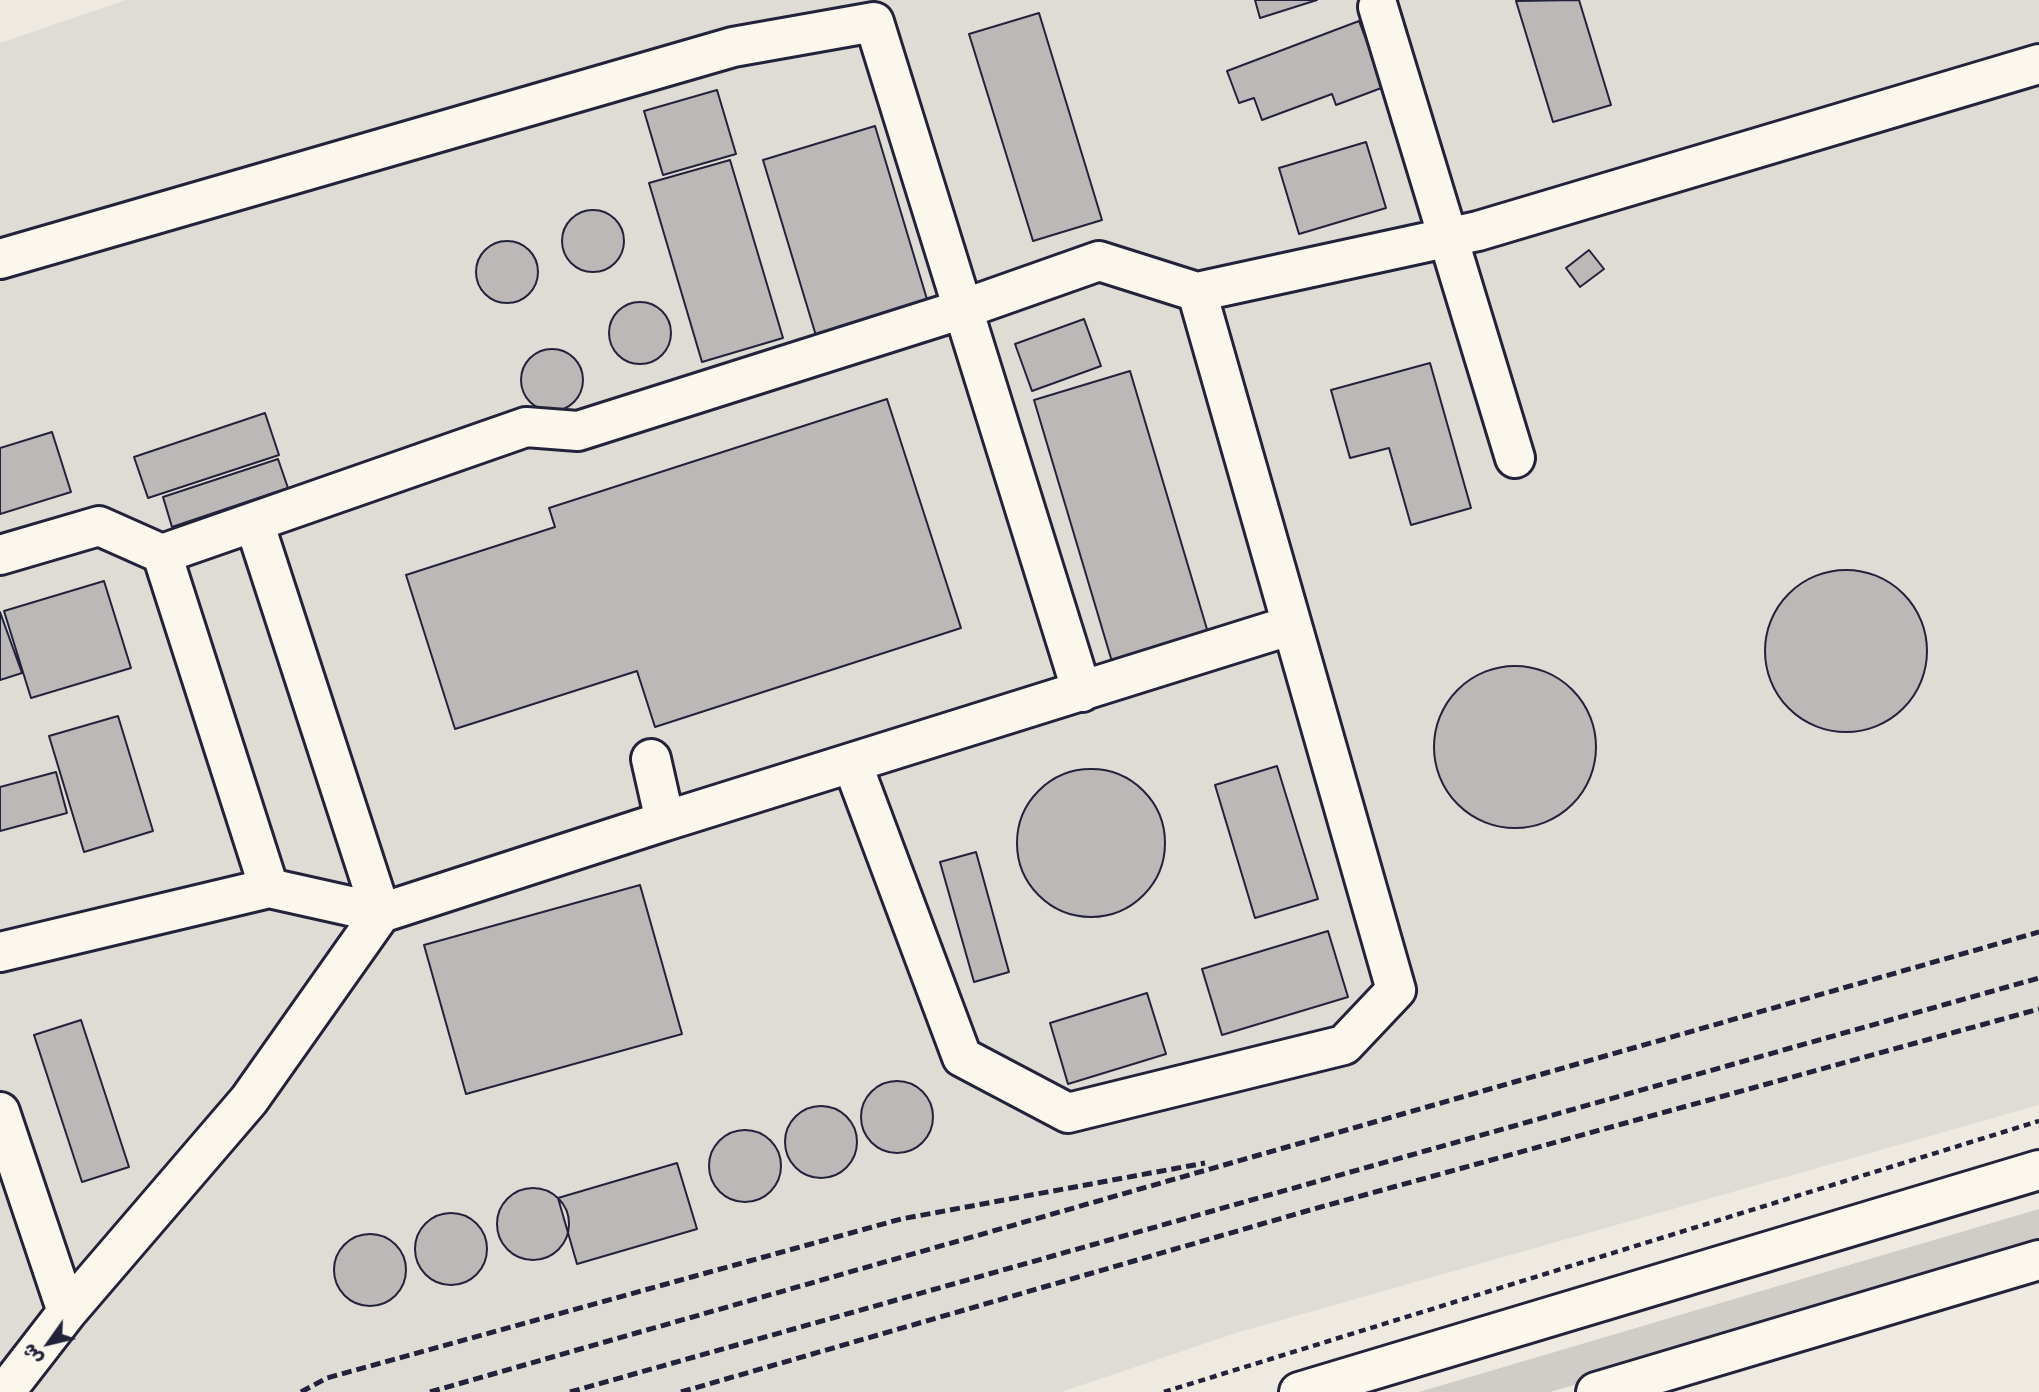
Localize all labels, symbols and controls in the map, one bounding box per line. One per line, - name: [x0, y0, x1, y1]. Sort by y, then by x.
- north arrow: [14, 1308, 84, 1378]
- text: ش: [15, 1339, 47, 1371]

